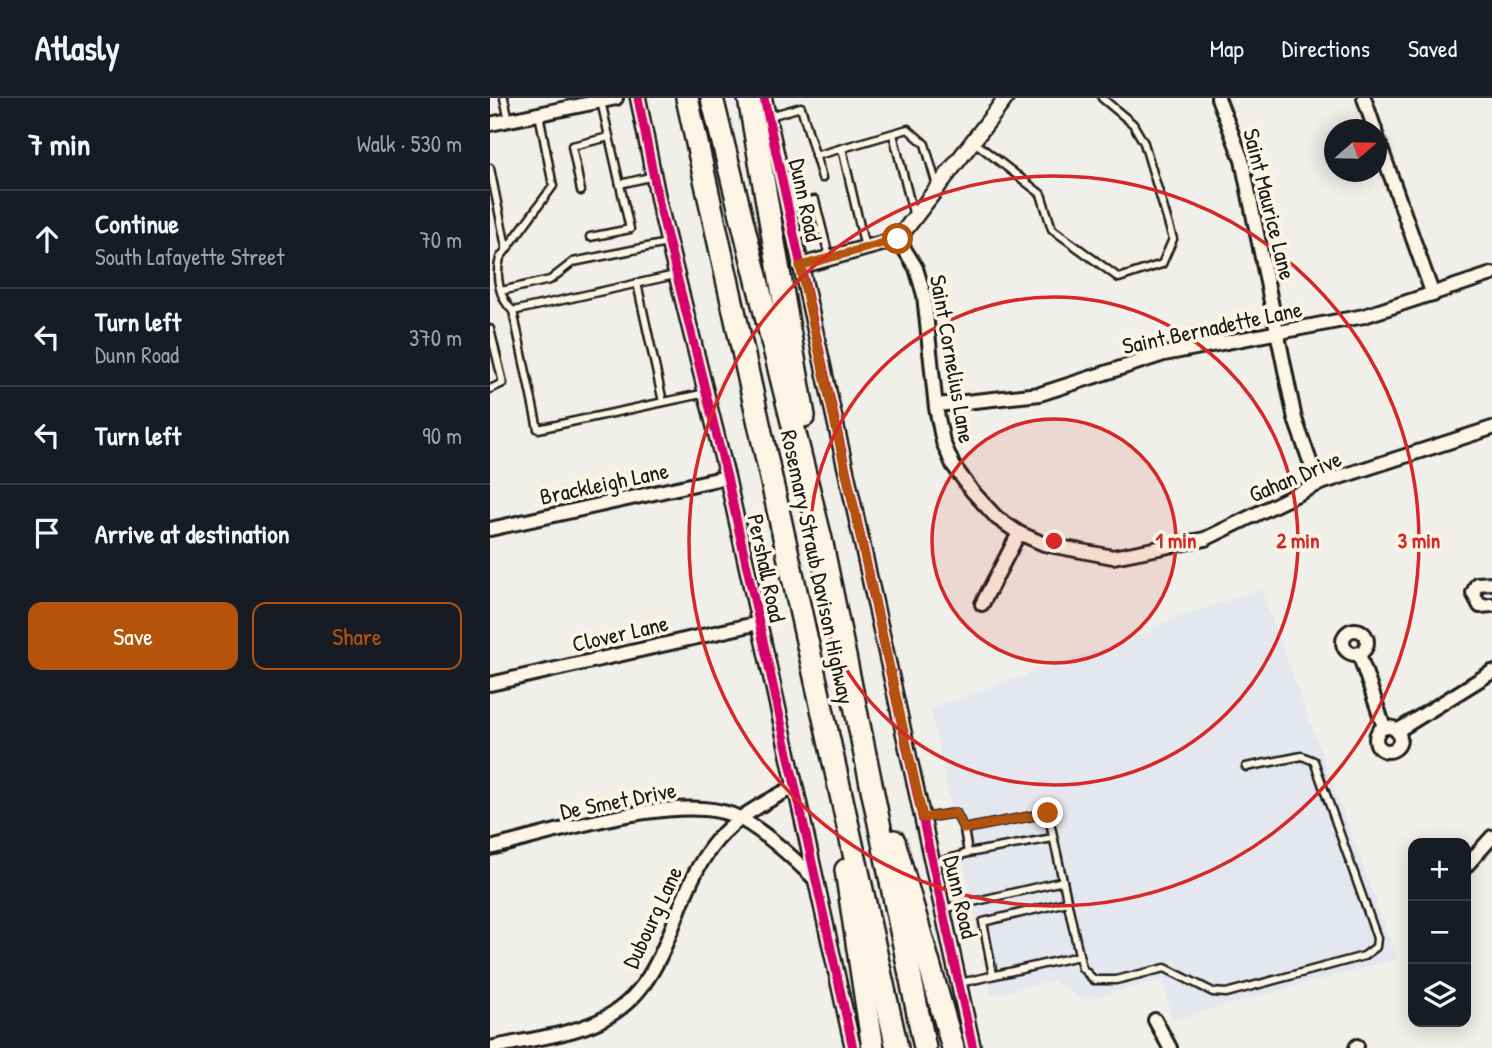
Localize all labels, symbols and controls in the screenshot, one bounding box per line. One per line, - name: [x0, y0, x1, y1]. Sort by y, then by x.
- text: Atlasly: [35, 26, 120, 70]
- text: Map: [1210, 32, 1244, 64]
- text: Directions: [1282, 32, 1370, 64]
- text: Saved: [1408, 32, 1457, 64]
- north arrow: [1324, 119, 1387, 182]
- text: 7 min: [28, 124, 90, 164]
- street label: Saint Maurice Lane: [1236, 125, 1304, 283]
- text: Walk · 530 m: [357, 128, 462, 159]
- street label: Dunn Road: [782, 156, 830, 244]
- text: Continue: [95, 206, 179, 241]
- icon: ahead: [28, 220, 66, 258]
- route start: [882, 223, 913, 254]
- text: 70 m: [419, 224, 462, 255]
- text: South Lafayette Street: [95, 241, 284, 272]
- street label: Saint Cornelius Lane: [923, 272, 983, 446]
- street label: Saint Bernadette Lane: [1119, 293, 1305, 361]
- text: Turn left: [95, 304, 181, 339]
- icon: left: [28, 318, 66, 356]
- text: 370 m: [409, 322, 462, 353]
- text: Dunn Road: [95, 339, 179, 370]
- icon: left: [28, 416, 66, 454]
- text: Turn left: [95, 418, 181, 453]
- text: 90 m: [422, 420, 462, 451]
- street label: Rosemary Straub Davison Highway: [774, 427, 862, 707]
- street label: Gahan Drive: [1244, 443, 1346, 509]
- street label: Brackleigh Lane: [537, 454, 671, 512]
- street label: Pershall Road: [740, 511, 794, 625]
- icon: arrive: [28, 514, 66, 552]
- text: Arrive at destination: [95, 516, 290, 551]
- text: 1 min: [1156, 526, 1196, 555]
- text: 2 min: [1276, 526, 1320, 555]
- text: 3 min: [1398, 526, 1440, 555]
- centre of rings: [1042, 529, 1066, 553]
- button: Save: [28, 602, 238, 670]
- button: Share: [252, 602, 462, 670]
- street label: Clover Lane: [569, 607, 671, 659]
- street label: De Smet Drive: [558, 774, 678, 826]
- route end: [1032, 797, 1063, 828]
- map controls: [1408, 838, 1471, 1027]
- button: +: [1408, 838, 1471, 901]
- street label: Dunn Road: [936, 853, 986, 941]
- street label: Dubourg Lane: [615, 861, 689, 973]
- button: −: [1408, 901, 1471, 964]
- button: layers: [1408, 964, 1471, 1027]

